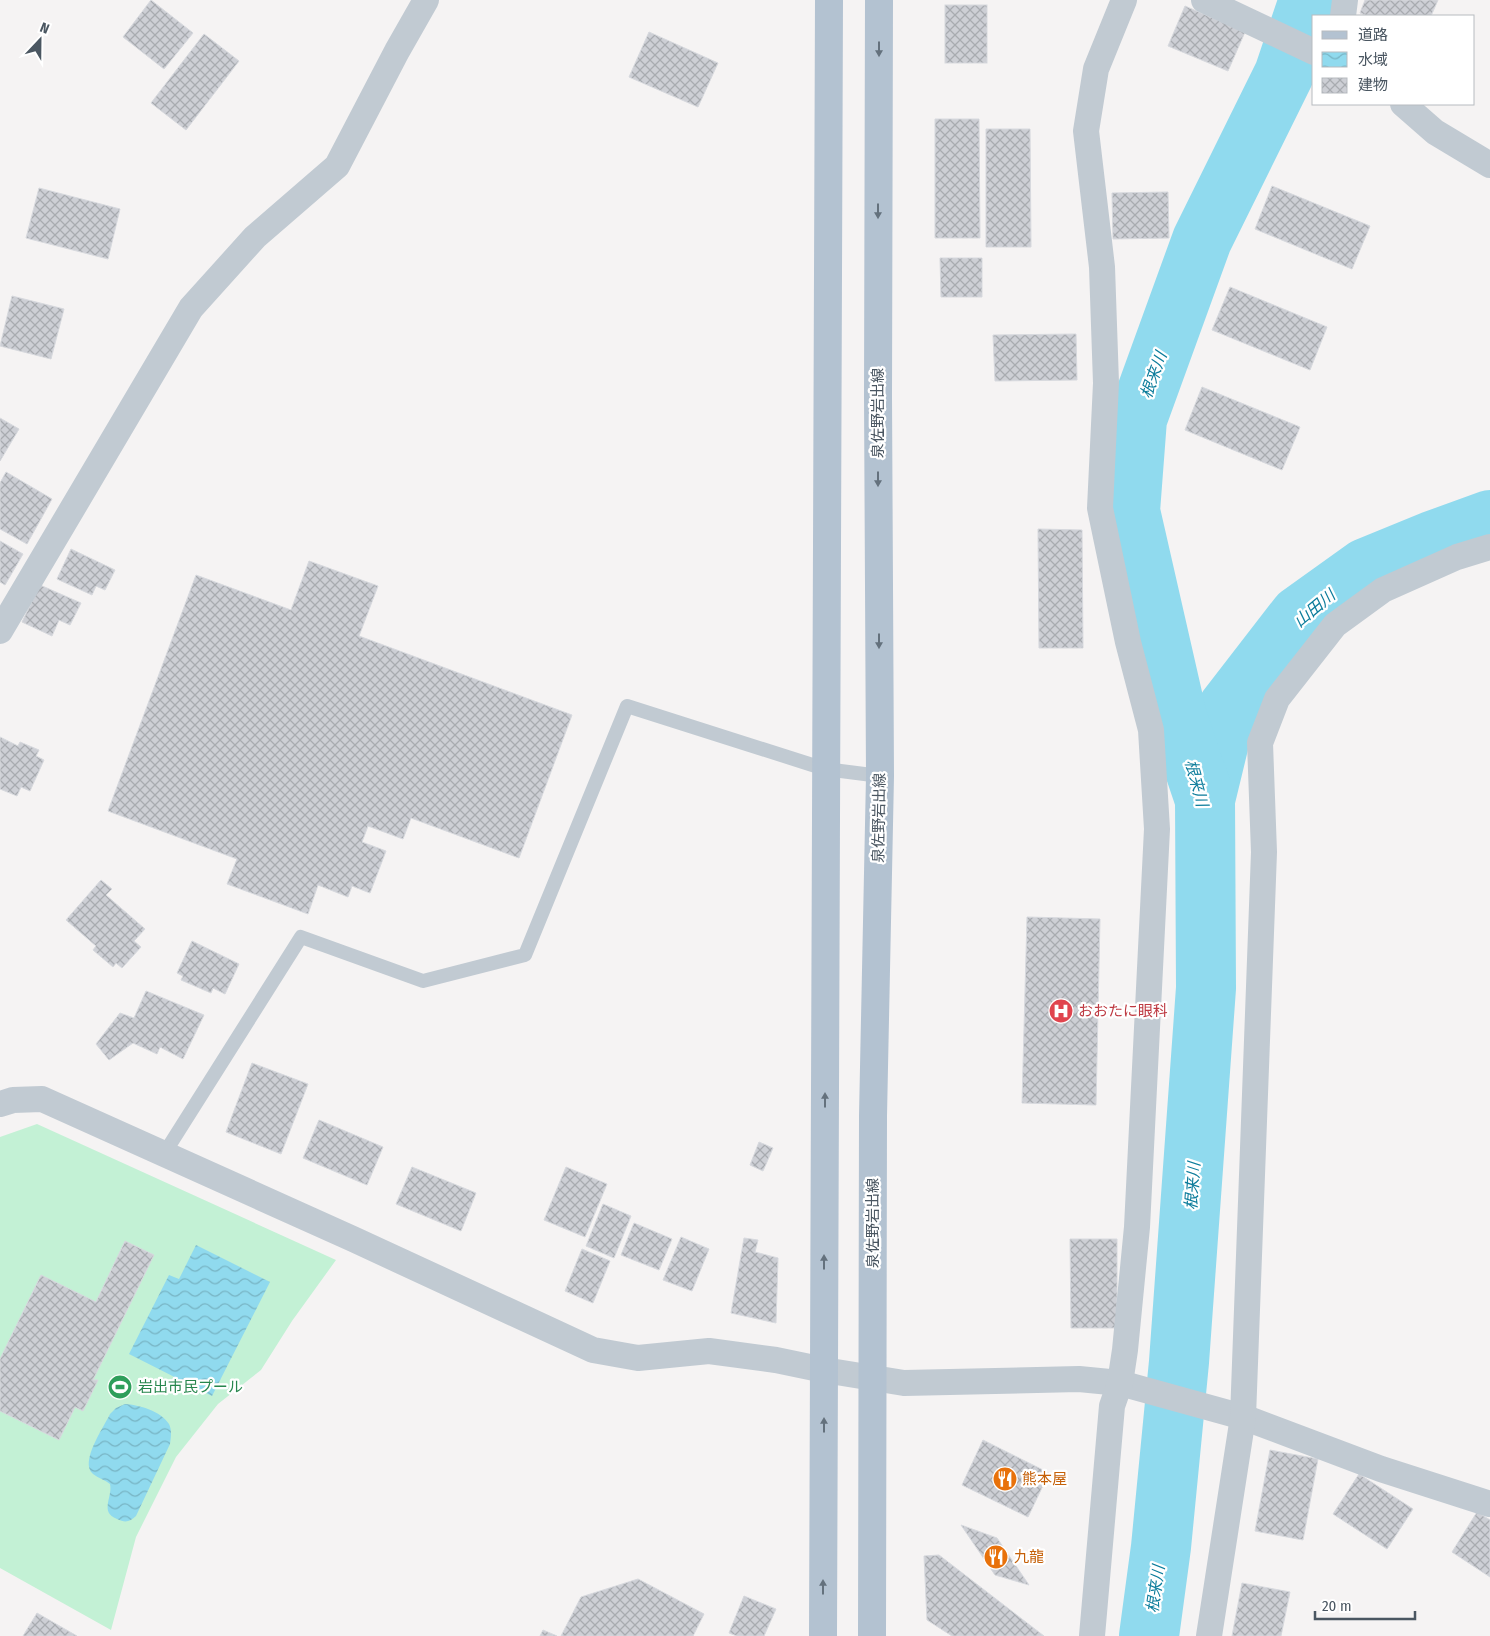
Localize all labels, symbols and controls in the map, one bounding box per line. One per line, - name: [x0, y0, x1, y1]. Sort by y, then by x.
- north arrow: [15, 15, 65, 65]
- legend: [1312, 15, 1475, 105]
- text: N: [38, 19, 52, 38]
- text: 道路: [1358, 26, 1388, 44]
- one-way arrow: [875, 41, 883, 57]
- text: 水域: [1358, 51, 1388, 69]
- text: 建物: [1358, 76, 1388, 94]
- one-way arrow: [874, 203, 882, 219]
- water label: 根来川: [1136, 347, 1171, 401]
- street label: 泉佐野岩出線: [869, 368, 887, 458]
- one-way arrow: [874, 471, 882, 487]
- water label: 山田川: [1290, 584, 1340, 631]
- one-way arrow: [875, 633, 883, 649]
- water label: 根来川: [1181, 757, 1212, 811]
- street label: 泉佐野岩出線: [869, 773, 889, 863]
- hospital icon: おおたに眼科: [1048, 998, 1074, 1024]
- place label: おおたに眼科: [1078, 1002, 1168, 1020]
- one-way arrow: [821, 1092, 829, 1108]
- water label: 根来川: [1181, 1159, 1204, 1211]
- street label: 泉佐野岩出線: [864, 1178, 882, 1268]
- one-way arrow: [820, 1254, 828, 1270]
- sports icon: 岩出市民プール: [107, 1374, 133, 1400]
- place label: 岩出市民プール: [138, 1378, 243, 1396]
- one-way arrow: [820, 1417, 828, 1433]
- restaurant icon: 熊本屋: [992, 1466, 1018, 1492]
- place label: 熊本屋: [1022, 1470, 1067, 1488]
- restaurant icon: 九龍: [983, 1544, 1009, 1570]
- place label: 九龍: [1014, 1548, 1044, 1566]
- water label: 根来川: [1143, 1562, 1169, 1614]
- one-way arrow: [819, 1579, 827, 1595]
- scale bar: [1315, 1588, 1415, 1620]
- text: 20 m: [1322, 1597, 1352, 1615]

